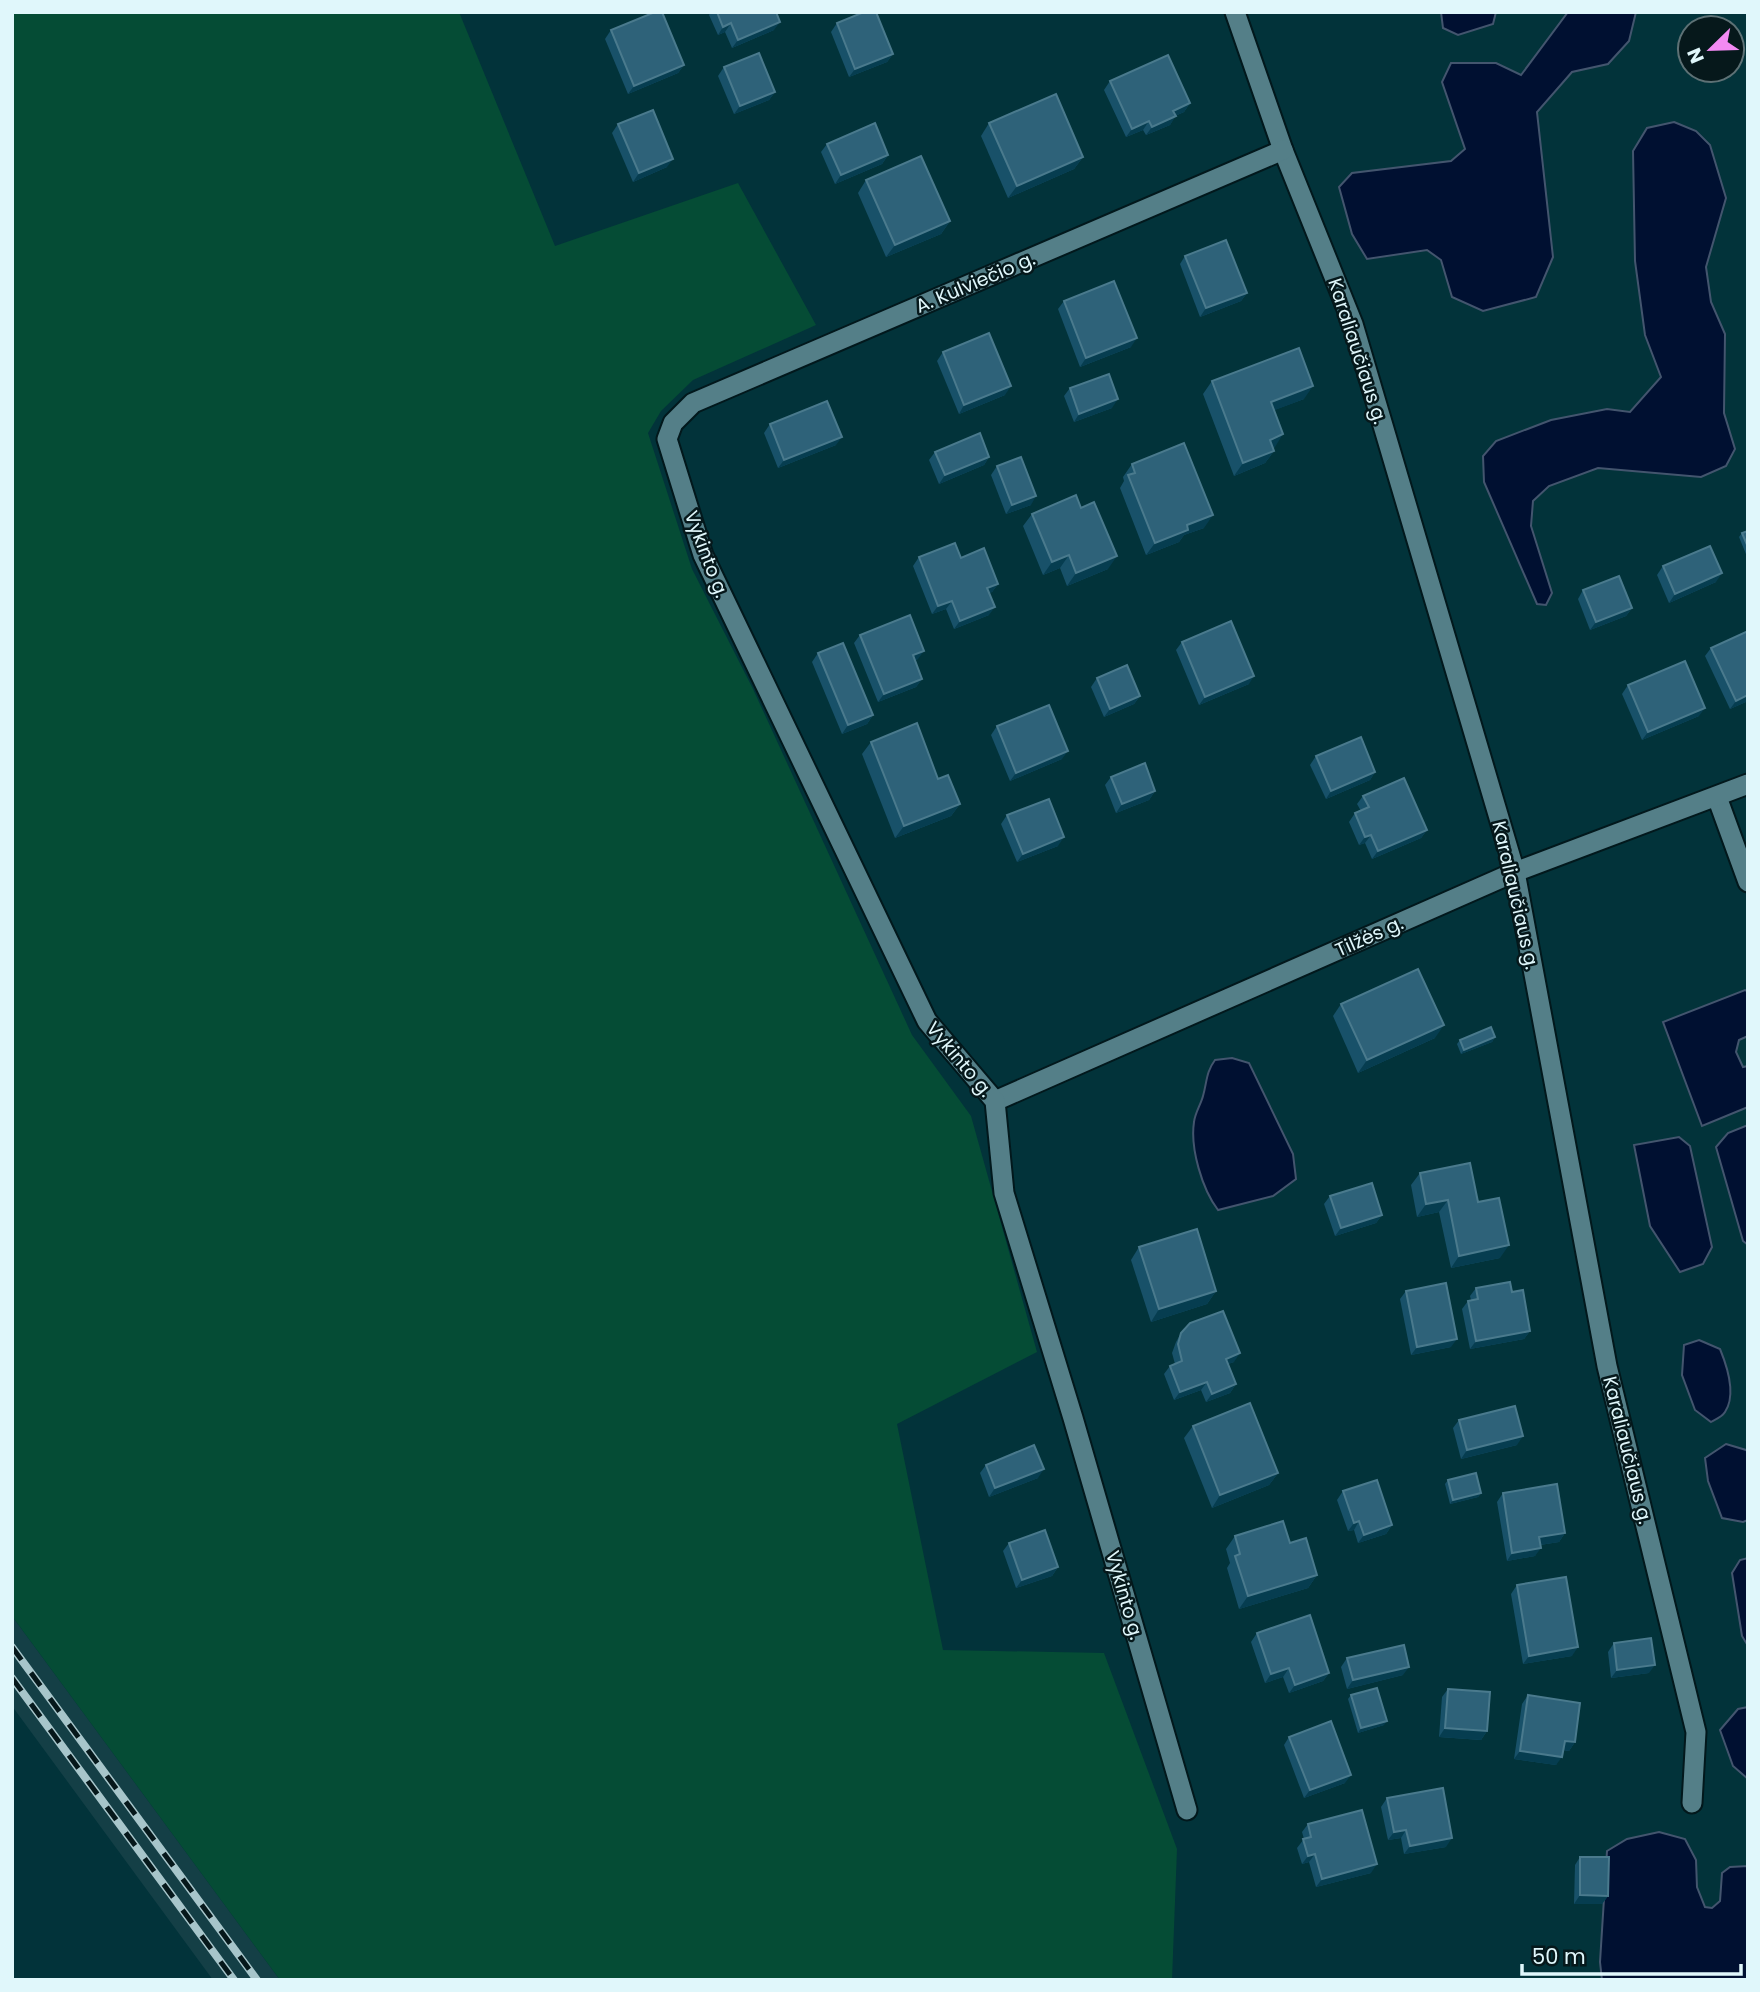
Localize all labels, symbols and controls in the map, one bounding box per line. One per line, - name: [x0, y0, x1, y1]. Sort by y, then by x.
- north arrow: [1676, 14, 1746, 84]
- text: N: [1681, 44, 1711, 67]
- street label: A. Kulviečio g.: [911, 245, 1039, 320]
- street label: Karaliaučiaus g.: [1321, 275, 1394, 427]
- street label: Vykinto g.: [678, 507, 735, 602]
- street label: Karaliaučiaus g.: [1485, 818, 1546, 972]
- street label: Tilžės g.: [1331, 910, 1408, 963]
- street label: Vykinto g.: [920, 1016, 999, 1103]
- street label: Karaliaučiaus g.: [1596, 1373, 1659, 1527]
- street label: Vykinto g.: [1099, 1548, 1150, 1643]
- scale bar: [1522, 1932, 1741, 1976]
- text: 50 m: [1532, 1942, 1586, 1971]

